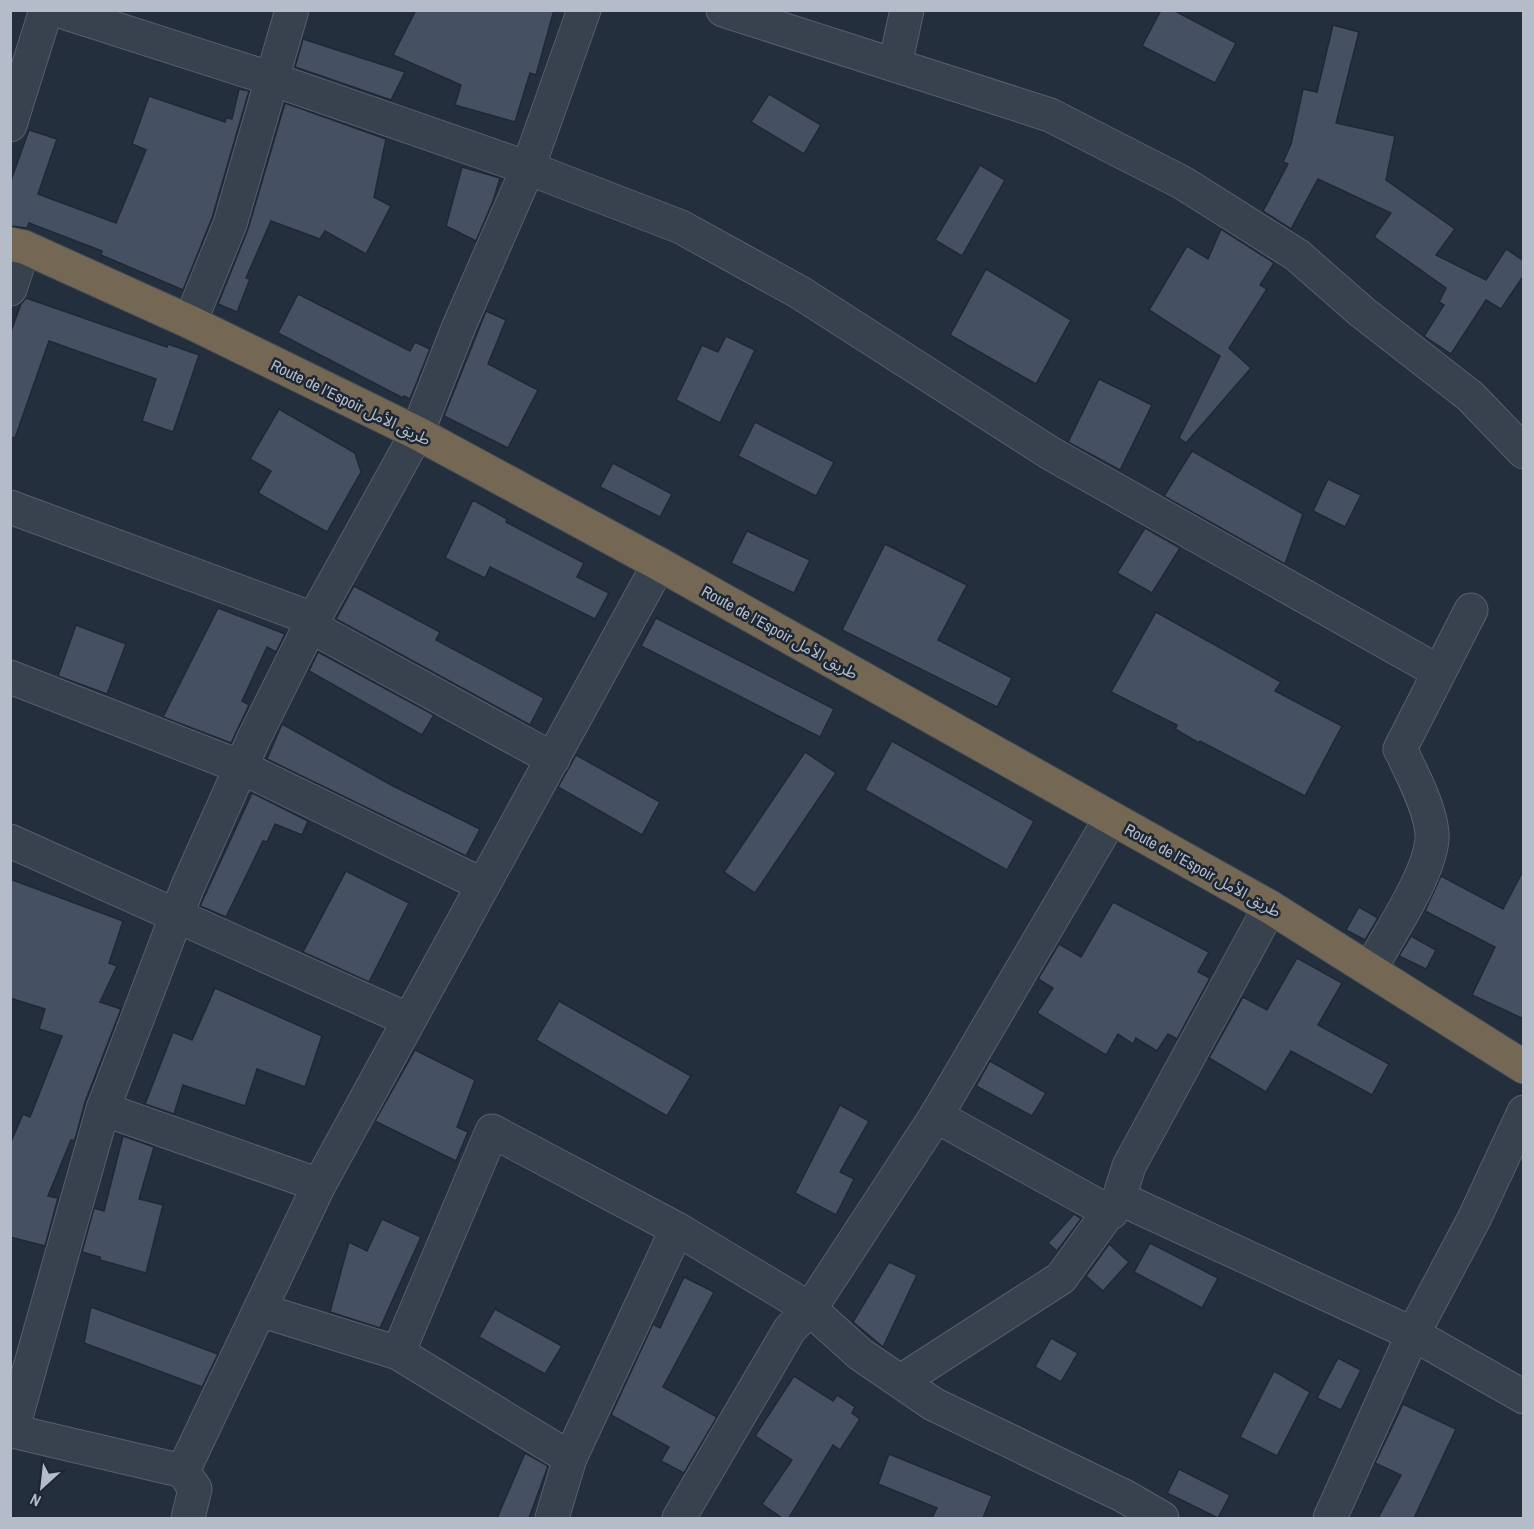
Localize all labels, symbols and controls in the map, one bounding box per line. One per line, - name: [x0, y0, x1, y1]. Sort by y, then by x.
- street label: Route de l’Espoir طريق الأمل: [267, 354, 435, 450]
- street label: Route de l’Espoir طريق الأمل: [698, 580, 862, 684]
- street label: Route de l’Espoir طريق الأمل: [1121, 818, 1285, 922]
- north arrow: [12, 1457, 72, 1517]
- text: N: [26, 1488, 44, 1512]

